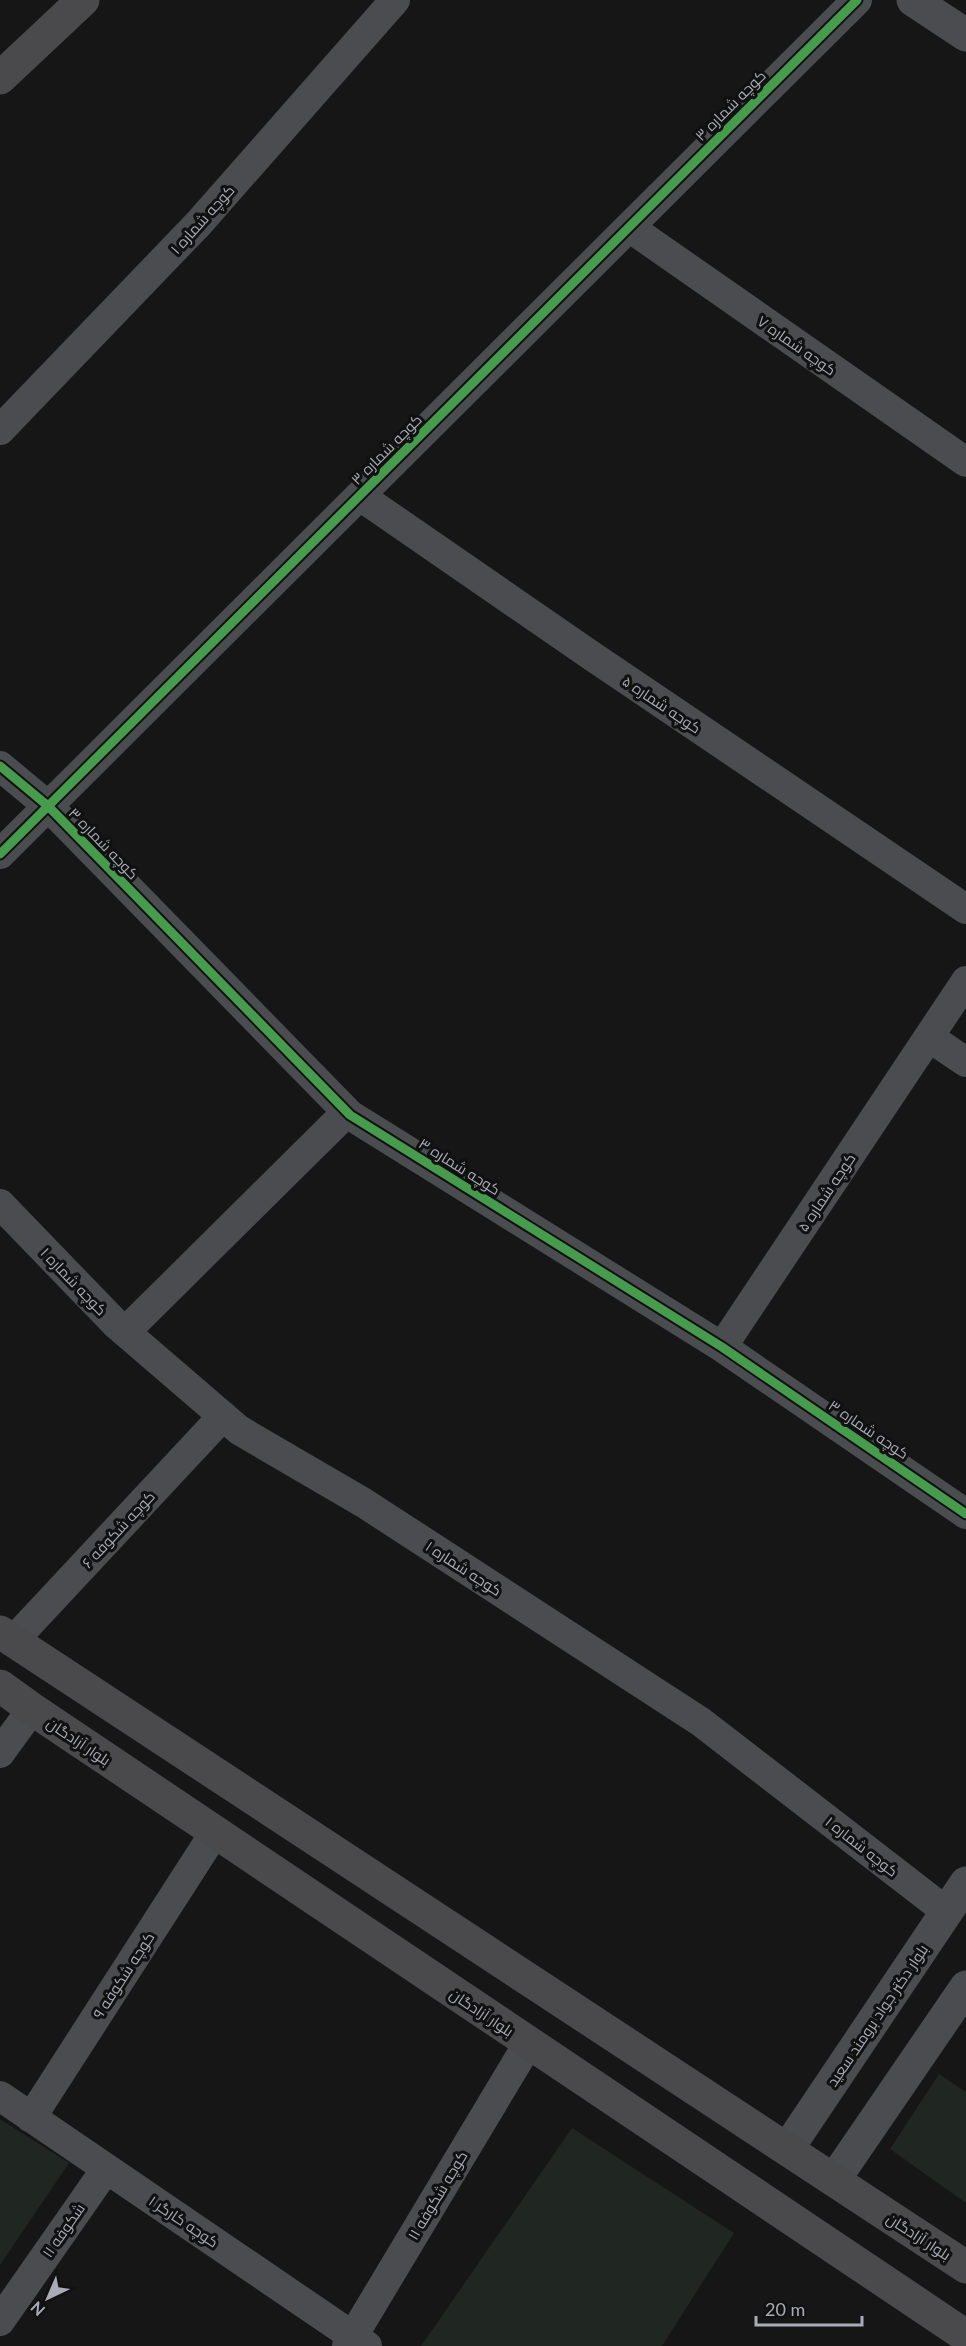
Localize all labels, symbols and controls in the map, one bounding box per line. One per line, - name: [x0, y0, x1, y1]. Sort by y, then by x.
- street label: کوچه شماره ۳: [691, 66, 770, 145]
- street label: کوچه شماره ۱: [166, 181, 239, 259]
- street label: کوچه شماره ۷: [753, 311, 840, 380]
- street label: کوچه شماره ۳: [347, 410, 426, 489]
- street label: کوچه شماره ۵: [618, 671, 705, 738]
- street label: کوچه شماره ۳: [64, 803, 143, 884]
- street label: کوچه شماره ۳: [415, 1134, 504, 1200]
- street label: کوچه شماره ۵: [793, 1149, 860, 1236]
- street label: کوچه شماره ۱: [36, 1243, 111, 1320]
- street label: کوچه شماره ۳: [824, 1396, 912, 1464]
- street label: کوچه شکوفه ۶: [78, 1487, 160, 1573]
- street label: کوچه شماره ۱: [422, 1537, 505, 1601]
- street label: بلوار آزادگان: [43, 1713, 114, 1771]
- street label: کوچه شماره ۱: [821, 1812, 902, 1881]
- street label: کوچه شکوفه ۹: [88, 1928, 159, 2023]
- street label: بلوار دکتر جواد برومند سعید: [823, 1941, 932, 2090]
- street label: بلوار آزادگان: [446, 1984, 517, 2042]
- street label: کوچه شکوفه ۱۱: [403, 2147, 472, 2244]
- street label: کوچه کارگر ۱: [145, 2191, 222, 2252]
- street label: شکوفه ۱۱: [38, 2200, 89, 2261]
- street label: بلوار آزادگان: [882, 2209, 954, 2265]
- north arrow: [18, 2268, 78, 2328]
- scale bar: [756, 2289, 862, 2327]
- text: N: [26, 2298, 48, 2320]
- text: 20 m: [765, 2298, 805, 2320]

